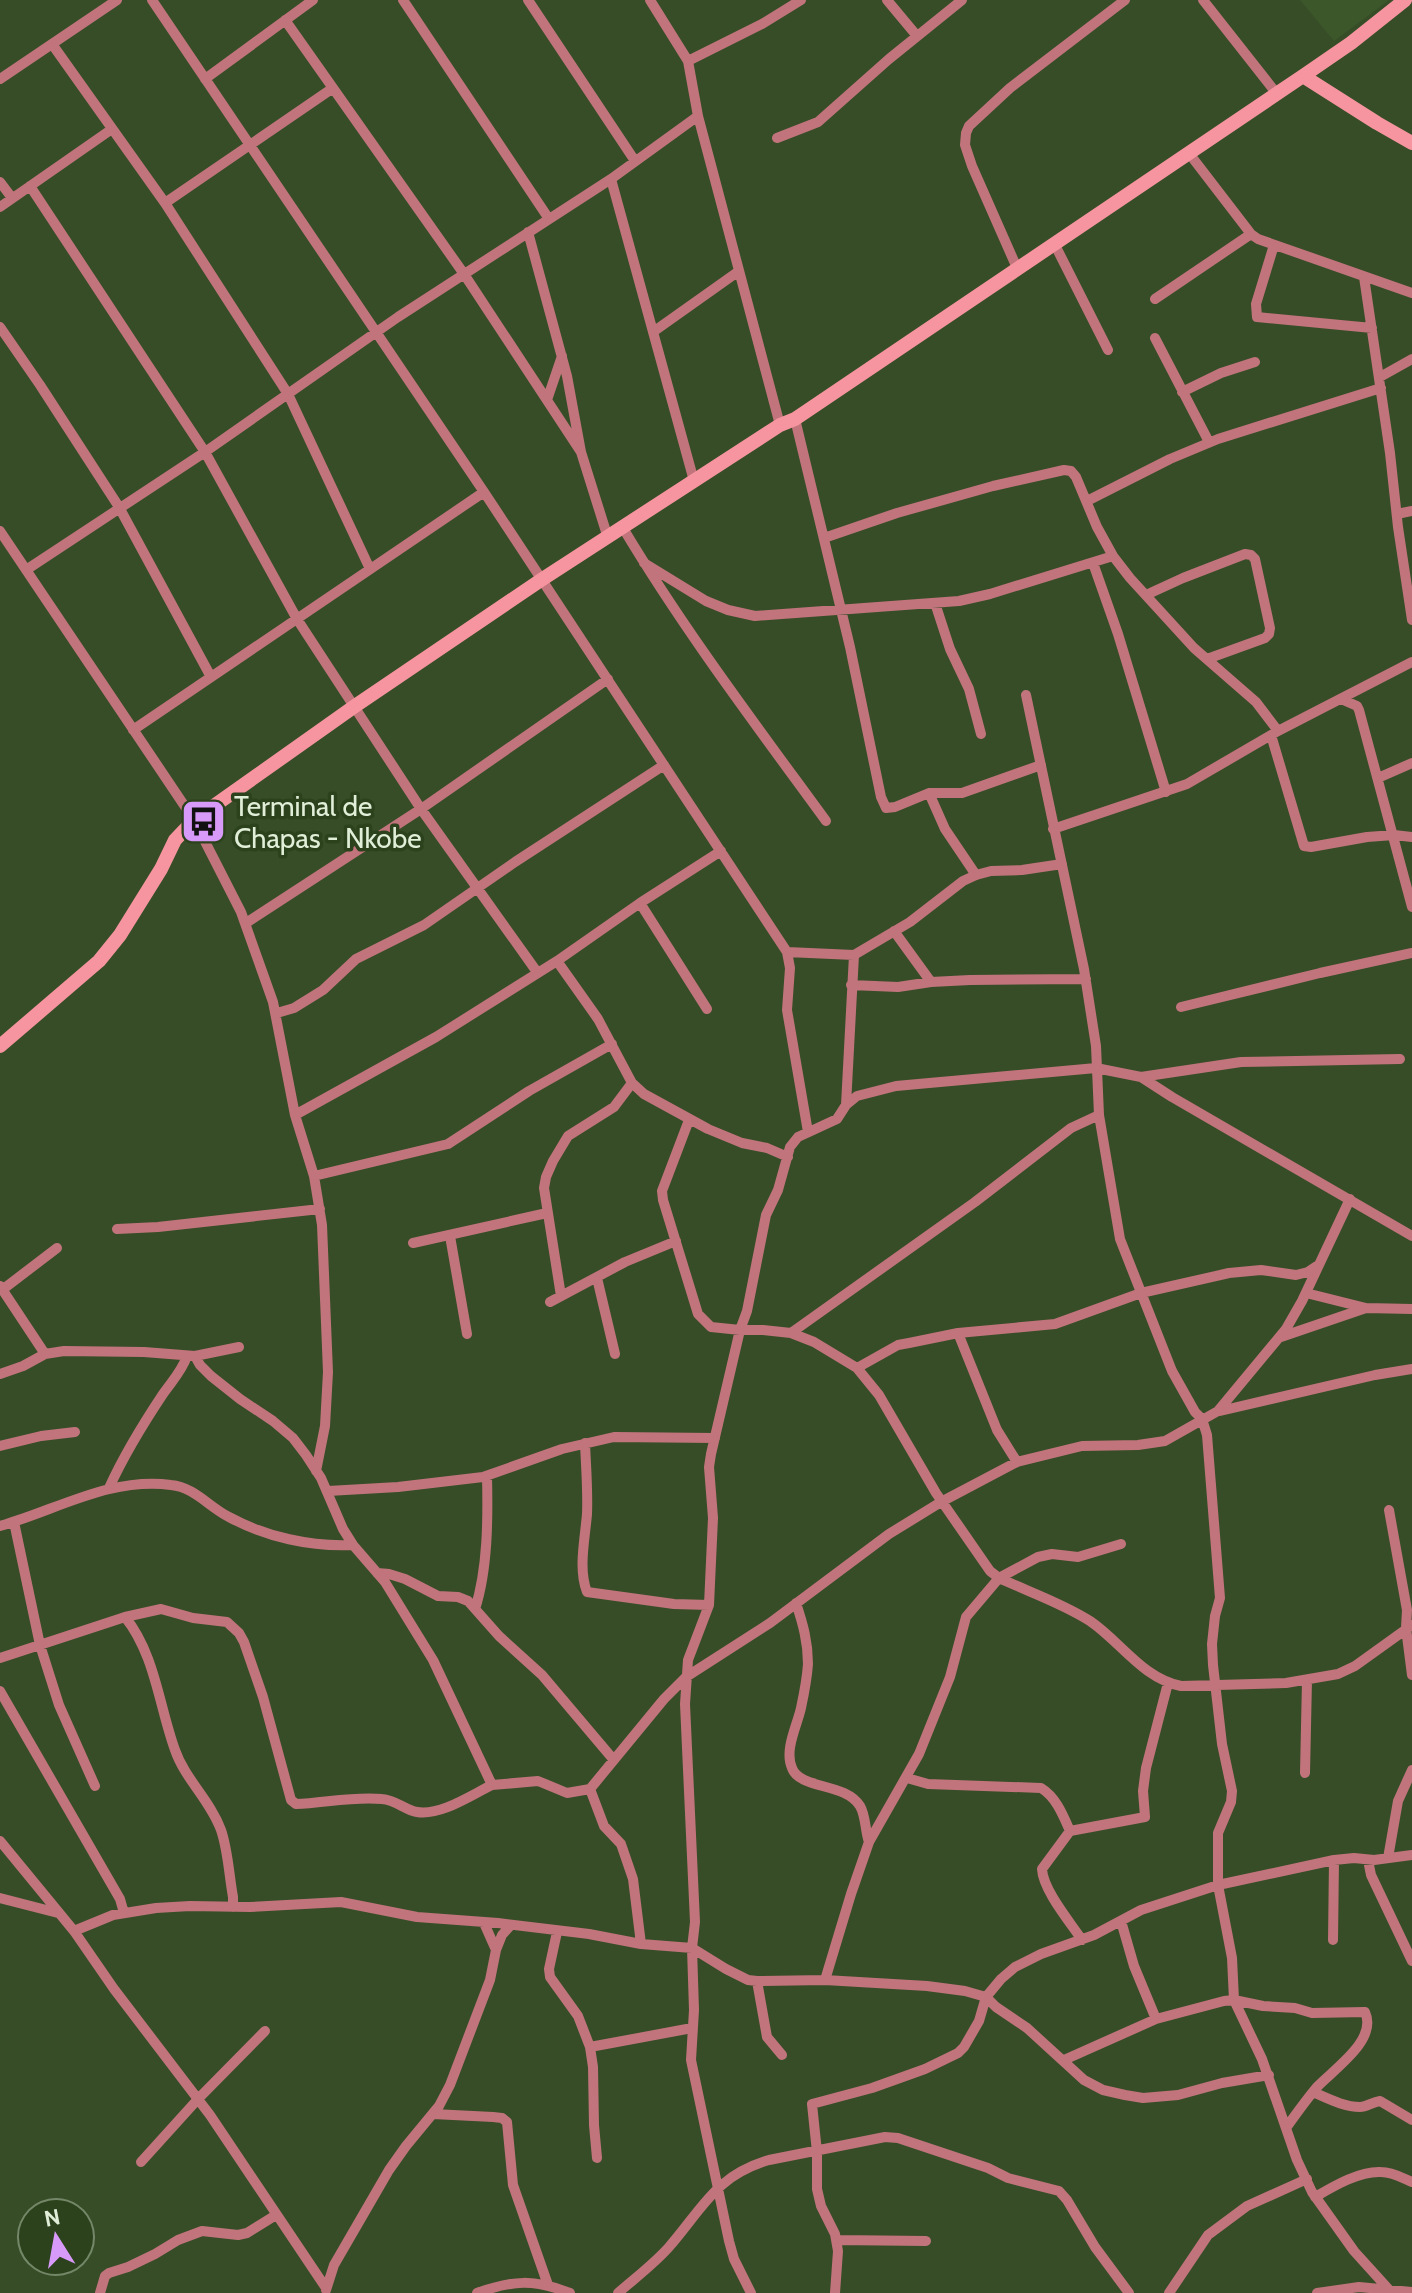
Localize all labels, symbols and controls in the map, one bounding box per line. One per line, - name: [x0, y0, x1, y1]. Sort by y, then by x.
- place label: Terminal de Chapas - Nkobe: [234, 789, 422, 855]
- bus stop icon: Terminal de Chapas - Nkobe: [179, 798, 227, 846]
- north arrow: [16, 2197, 96, 2277]
- text: N: [42, 2203, 62, 2233]

